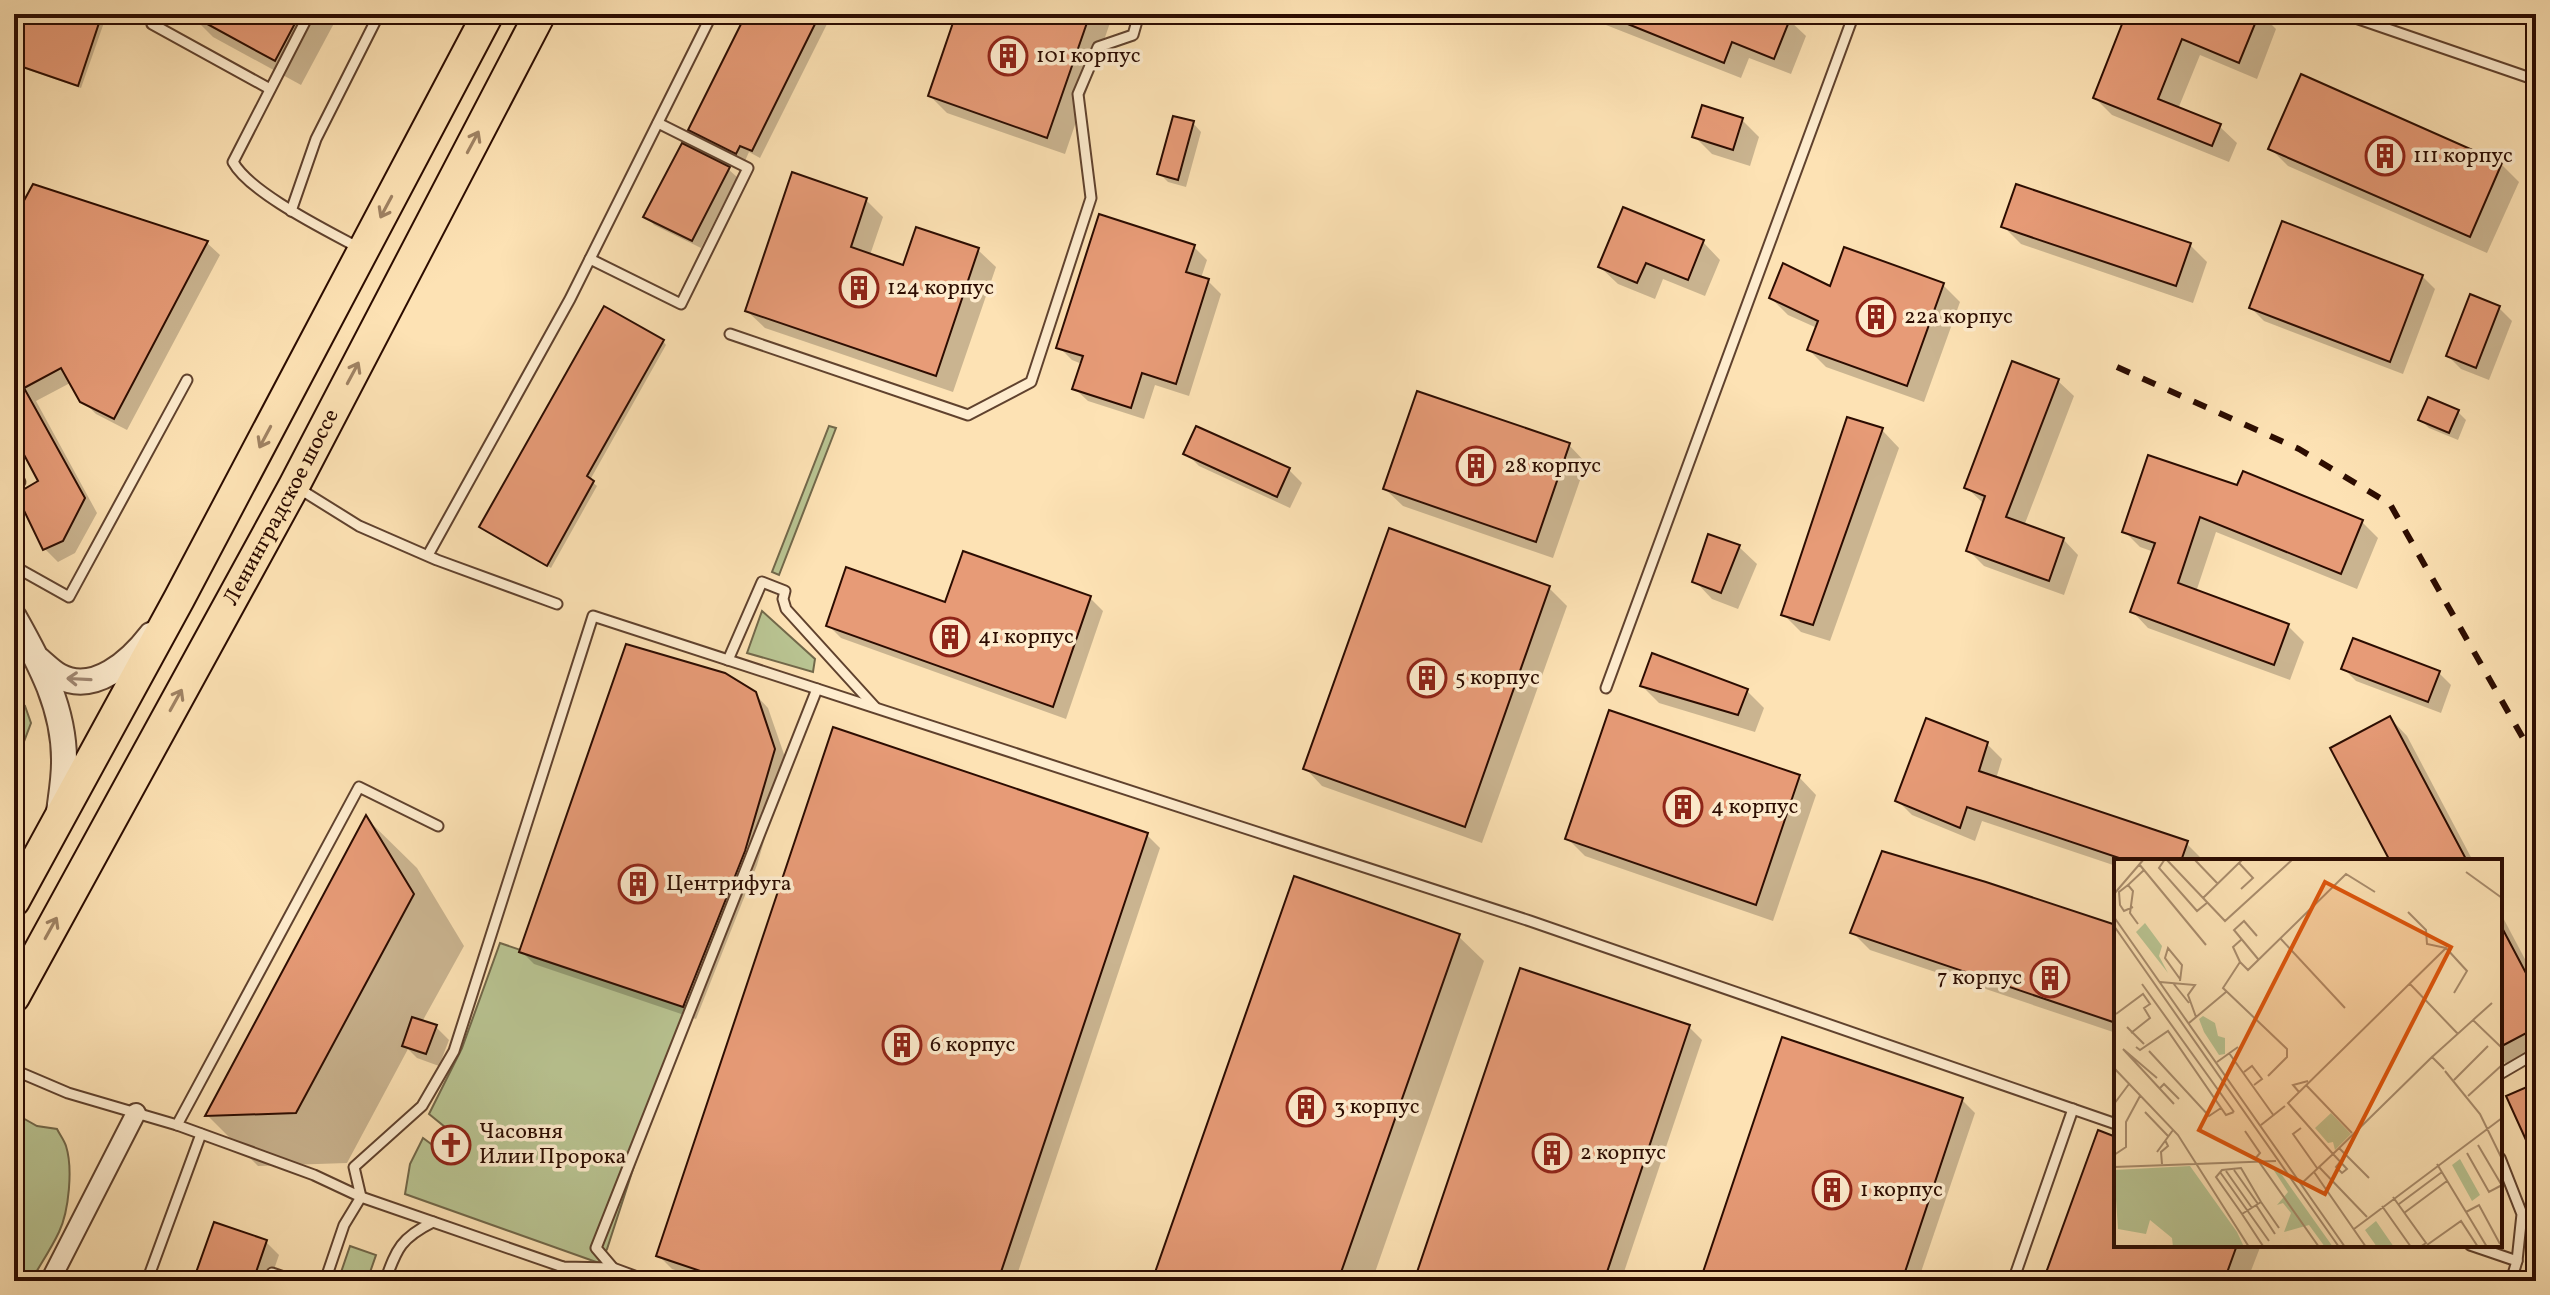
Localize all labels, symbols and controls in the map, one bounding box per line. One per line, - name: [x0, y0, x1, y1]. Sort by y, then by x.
- building icon: 101 корпус: [987, 35, 1029, 77]
- place label: 101 корпус: [1036, 41, 1141, 72]
- one-way arrow: [465, 131, 481, 155]
- building icon: 111 корпус: [2364, 135, 2406, 177]
- place label: 111 корпус: [2413, 141, 2513, 172]
- one-way arrow: [378, 194, 393, 218]
- building icon: 124 корпус: [838, 267, 880, 309]
- place label: 124 корпус: [887, 273, 994, 304]
- building icon: 22а корпус: [1855, 296, 1897, 338]
- place label: 22а корпус: [1904, 302, 2013, 333]
- one-way arrow: [345, 361, 361, 385]
- street label: Ленинградское шоссе: [216, 404, 347, 611]
- one-way arrow: [256, 424, 272, 448]
- building icon: 28 корпус: [1455, 445, 1497, 487]
- place label: 28 корпус: [1504, 451, 1601, 482]
- building icon: 41 корпус: [929, 616, 971, 658]
- place label: 41 корпус: [978, 622, 1074, 653]
- building icon: 5 корпус: [1406, 657, 1448, 699]
- place label: 5 корпус: [1455, 663, 1540, 694]
- one-way arrow: [67, 671, 93, 686]
- one-way arrow: [169, 689, 185, 713]
- building icon: 4 корпус: [1662, 786, 1704, 828]
- place label: 4 корпус: [1711, 792, 1799, 823]
- inset map: [2114, 859, 2502, 1247]
- building icon: Центрифуга: [617, 863, 659, 905]
- place label: Центрифуга: [666, 869, 792, 900]
- one-way arrow: [44, 917, 60, 941]
- building icon: 7 корпус: [2029, 957, 2071, 999]
- place label: 7 корпус: [1937, 963, 2022, 994]
- building icon: 6 корпус: [881, 1024, 923, 1066]
- place label: 6 корпус: [930, 1030, 1016, 1061]
- building icon: 3 корпус: [1285, 1086, 1327, 1128]
- place label: 3 корпус: [1334, 1092, 1420, 1123]
- place label: Часовня Илии Пророка: [479, 1117, 626, 1173]
- church icon: Часовня Илии Пророка: [430, 1124, 472, 1166]
- building icon: 2 корпус: [1531, 1132, 1573, 1174]
- place label: 2 корпус: [1580, 1138, 1666, 1169]
- building icon: 1 корпус: [1811, 1169, 1853, 1211]
- place label: 1 корпус: [1860, 1175, 1943, 1206]

